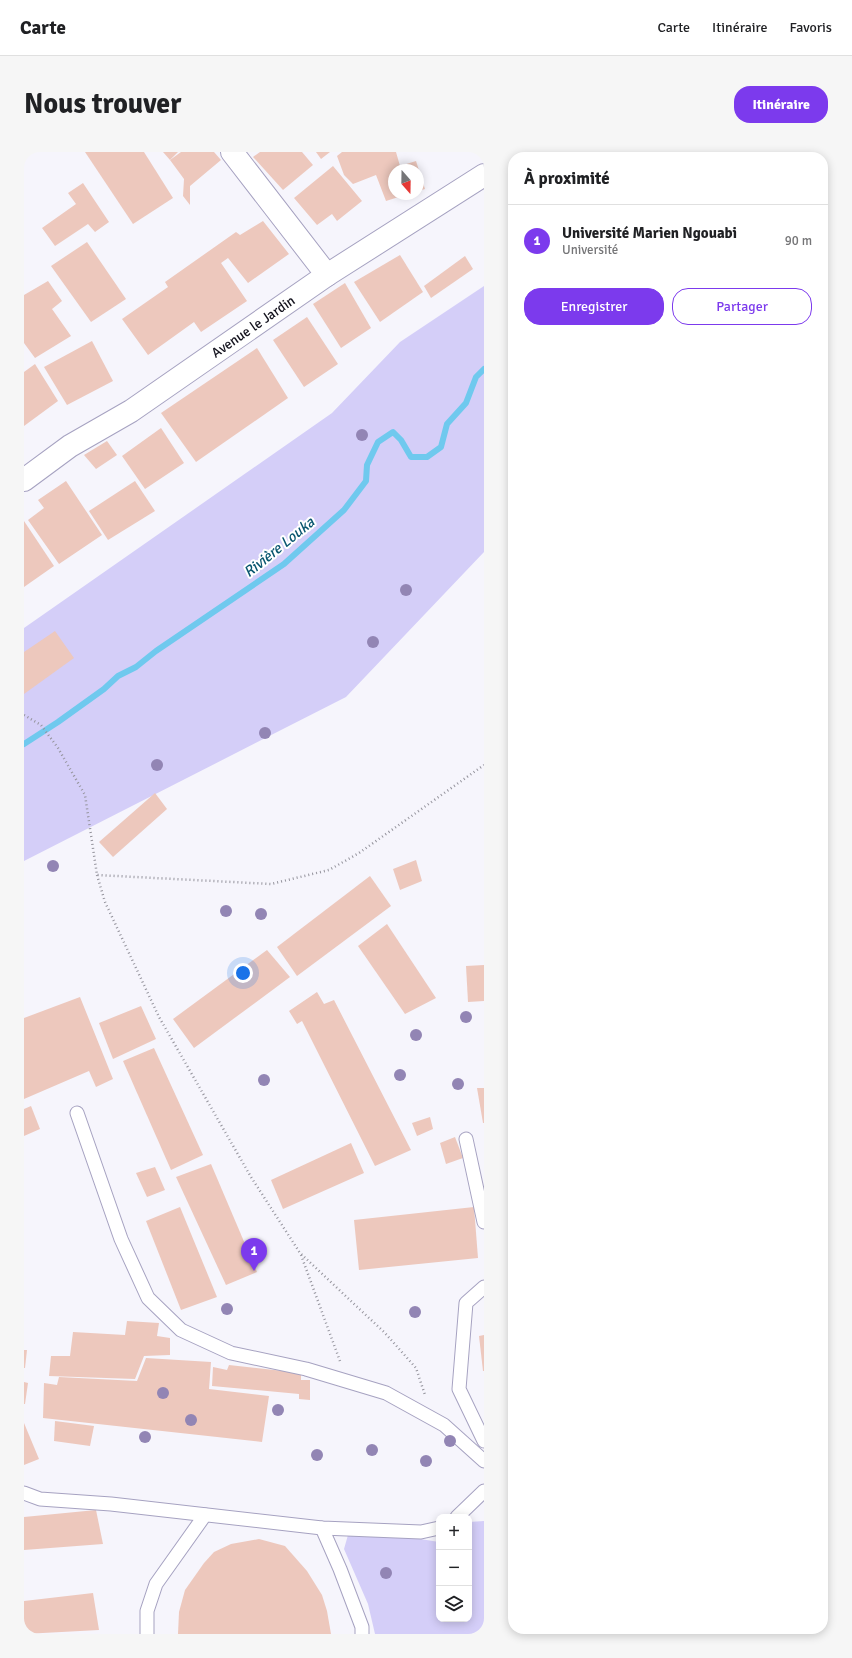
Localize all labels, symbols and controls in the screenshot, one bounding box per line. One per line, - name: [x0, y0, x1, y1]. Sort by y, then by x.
- text: Carte: [20, 16, 66, 40]
- text: Carte: [657, 19, 690, 36]
- text: Itinéraire: [712, 19, 768, 36]
- text: Favoris: [790, 19, 832, 36]
- button: Itinéraire: [734, 86, 828, 123]
- text: Nous trouver: [24, 87, 181, 121]
- north arrow: [388, 164, 424, 200]
- text: À proximité: [524, 168, 610, 189]
- text: Université Marien Ngouabi: [562, 224, 737, 242]
- text: 1: [533, 233, 541, 249]
- text: 90 m: [785, 233, 812, 249]
- text: Université: [562, 242, 618, 258]
- button: Enregistrer: [524, 288, 664, 325]
- button: Partager: [672, 288, 812, 325]
- street label: Avenue le Jardin: [208, 291, 298, 361]
- water label: Rivière Louka: [240, 513, 318, 581]
- your location: [233, 963, 253, 983]
- pin: 1: [241, 1238, 267, 1271]
- map controls: [436, 1514, 472, 1622]
- button: +: [436, 1514, 472, 1550]
- button: −: [436, 1550, 472, 1586]
- button: layers: [436, 1586, 472, 1622]

